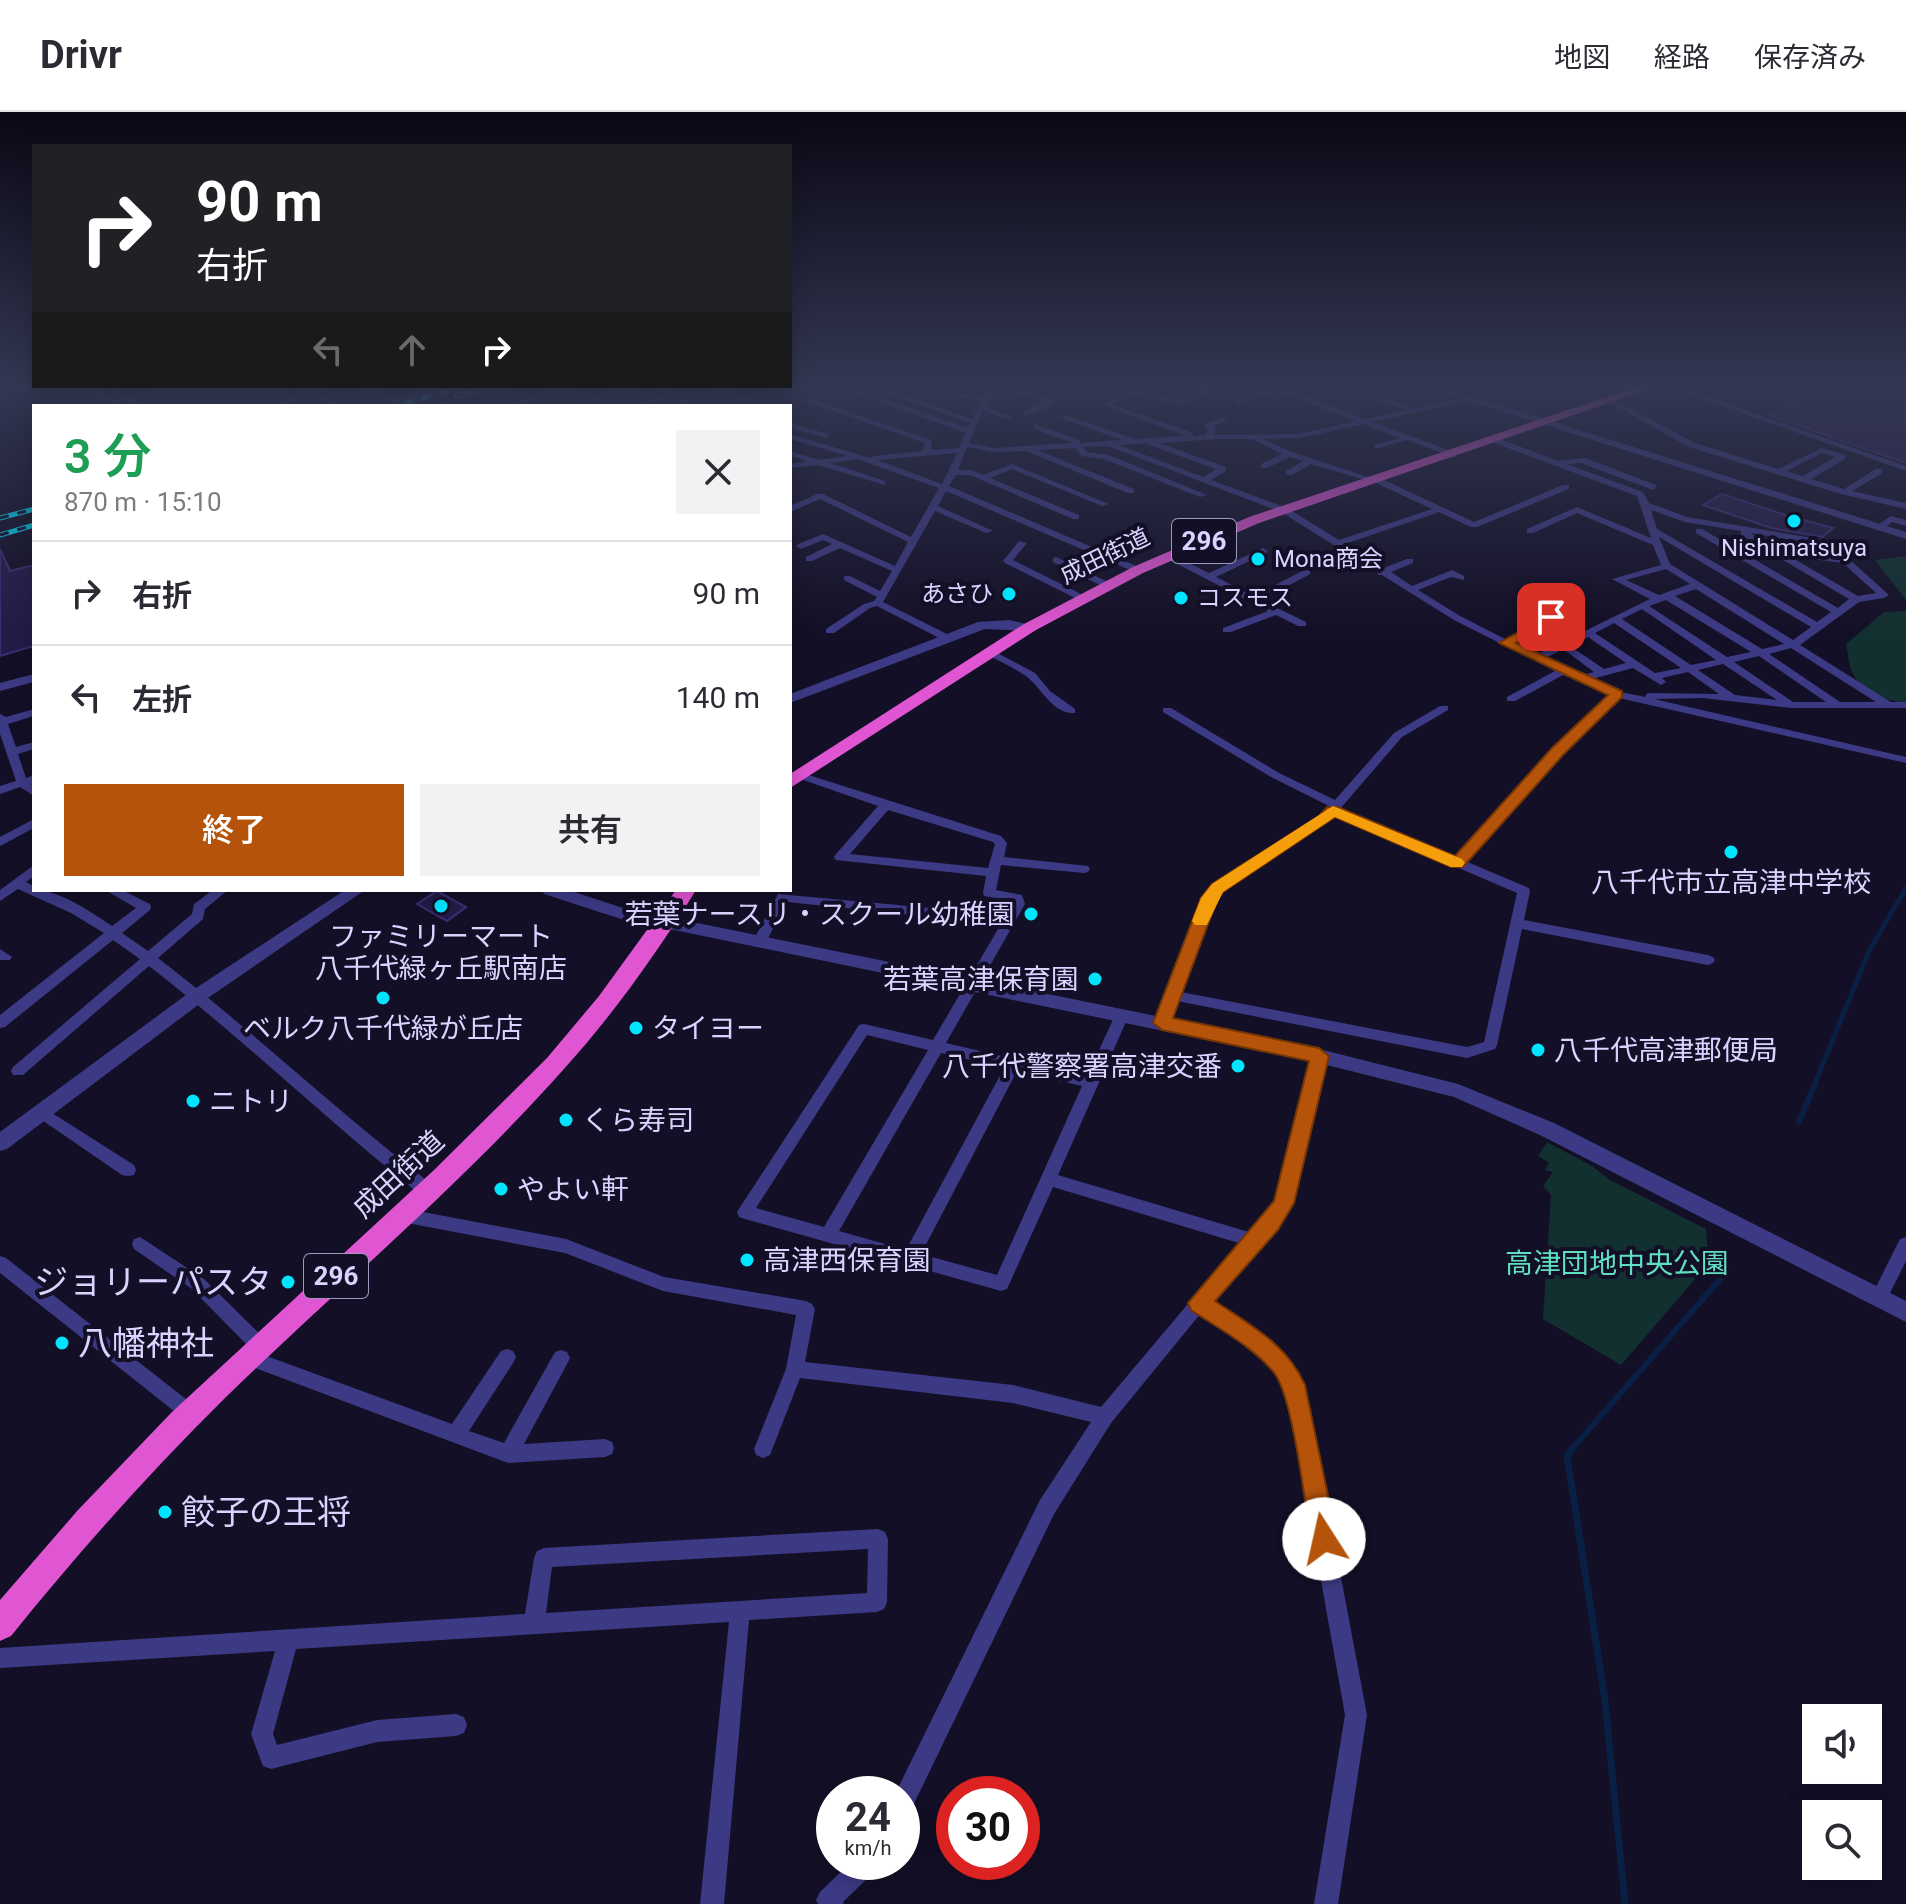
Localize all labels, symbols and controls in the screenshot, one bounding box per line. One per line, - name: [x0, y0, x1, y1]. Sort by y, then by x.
- text: Drivr: [40, 33, 122, 77]
- text: 地図: [1554, 41, 1610, 74]
- text: 経路: [1654, 41, 1710, 74]
- text: 保存済み: [1754, 41, 1866, 74]
- text: 90 m: [196, 169, 323, 235]
- icon: right: [64, 176, 168, 280]
- text: 右折: [196, 245, 268, 287]
- icon: left: [306, 328, 350, 372]
- icon: ahead: [390, 328, 434, 372]
- icon: right: [474, 328, 518, 372]
- text: 3 分: [64, 428, 151, 485]
- button: close: [676, 430, 760, 514]
- text: 870 m · 15:10: [64, 487, 222, 517]
- marker: Nishimatsuya: [1785, 512, 1803, 530]
- road number: 296: [1172, 519, 1236, 563]
- street label: 成田街道: [1056, 522, 1154, 590]
- place label: Nishimatsuya: [1721, 534, 1867, 562]
- place label: Mona商会: [1274, 545, 1383, 573]
- marker: Mona商会: [1249, 550, 1267, 568]
- icon: right: [64, 571, 108, 615]
- text: 90 m: [693, 576, 760, 611]
- text: 右折: [132, 578, 192, 613]
- place label: あさひ: [921, 580, 993, 608]
- pin: [1517, 583, 1585, 651]
- place label: コスモス: [1197, 584, 1293, 612]
- marker: あさひ: [1000, 585, 1018, 603]
- marker: コスモス: [1172, 589, 1190, 607]
- icon: arrive: [1529, 595, 1573, 639]
- icon: left: [64, 675, 108, 719]
- text: 140 m: [676, 680, 760, 715]
- text: 左折: [132, 682, 192, 717]
- button: 終了: [64, 784, 404, 876]
- button: 共有: [420, 784, 760, 876]
- marker: 八千代市立高津中学校: [1722, 843, 1740, 861]
- place label: 八千代市立高津中学校: [1591, 866, 1871, 899]
- marker: ファミリーマート 八千代緑ヶ丘駅南店: [432, 897, 450, 915]
- place label: 若葉ナースリ・スクール幼稚園: [624, 898, 1015, 931]
- marker: 若葉ナースリ・スクール幼稚園: [1022, 905, 1040, 923]
- place label: ファミリーマート 八千代緑ヶ丘駅南店: [315, 920, 567, 985]
- place label: 若葉高津保育園: [883, 963, 1079, 996]
- marker: 若葉高津保育園: [1086, 970, 1104, 988]
- marker: ベルク八千代緑が丘店: [374, 989, 392, 1007]
- place label: ベルク八千代緑が丘店: [243, 1012, 523, 1045]
- place label: タイヨー: [652, 1012, 764, 1045]
- marker: タイヨー: [627, 1019, 645, 1037]
- place label: 八千代高津郵便局: [1554, 1034, 1778, 1067]
- marker: 八千代高津郵便局: [1529, 1041, 1547, 1059]
- place label: 八千代警察署高津交番: [942, 1050, 1222, 1083]
- marker: 八千代警察署高津交番: [1229, 1057, 1247, 1075]
- place label: ニトリ: [209, 1085, 293, 1118]
- marker: ニトリ: [184, 1092, 202, 1110]
- place label: くら寿司: [582, 1104, 694, 1137]
- marker: くら寿司: [557, 1111, 575, 1129]
- street label: 成田街道: [346, 1124, 451, 1225]
- place label: やよい軒: [517, 1173, 629, 1206]
- marker: やよい軒: [492, 1180, 510, 1198]
- place label: 高津西保育園: [763, 1244, 931, 1277]
- park label: 高津団地中央公園: [1505, 1247, 1729, 1280]
- marker: 高津西保育園: [738, 1251, 756, 1269]
- road number: 296: [304, 1254, 368, 1298]
- place label: ジョリーパスタ: [34, 1262, 272, 1302]
- marker: ジョリーパスタ: [279, 1273, 297, 1291]
- place label: 八幡神社: [78, 1323, 214, 1363]
- marker: 八幡神社: [53, 1334, 71, 1352]
- place label: 餃子の王将: [181, 1492, 351, 1532]
- position arrow: [1282, 1497, 1366, 1581]
- marker: 餃子の王将: [156, 1503, 174, 1521]
- map controls: [1802, 1704, 1882, 1880]
- button: sound: [1802, 1704, 1882, 1784]
- speed limit sign: 30: [936, 1776, 1040, 1880]
- text: 24: [845, 1794, 891, 1841]
- button: search: [1802, 1800, 1882, 1880]
- text: km/h: [845, 1836, 891, 1860]

